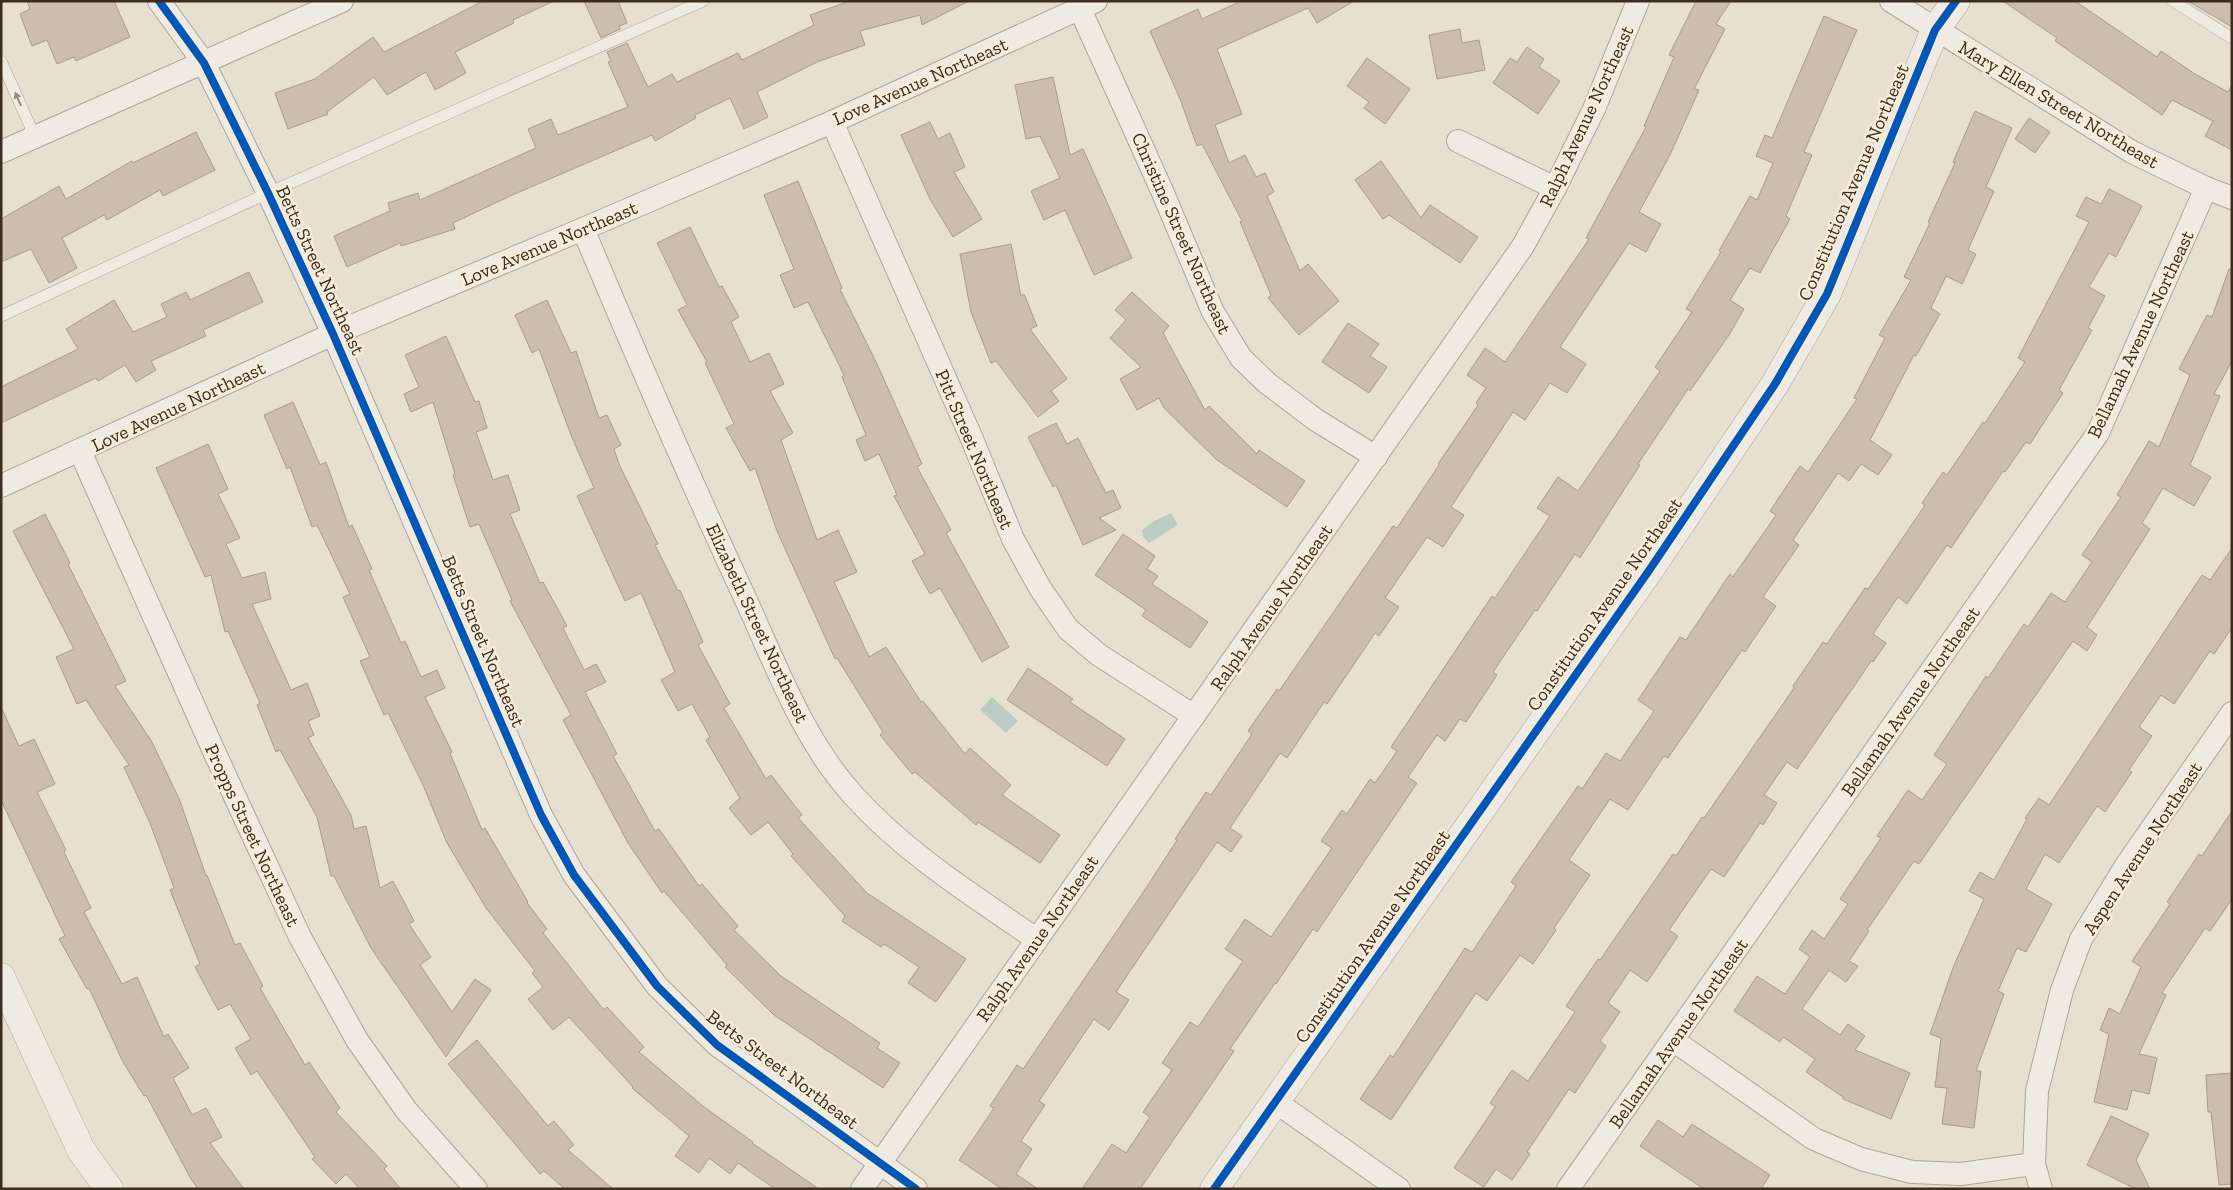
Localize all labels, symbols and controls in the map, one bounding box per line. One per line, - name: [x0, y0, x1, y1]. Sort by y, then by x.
- street label: Ralph Avenue Northeast: [1534, 22, 1639, 211]
- street label: Love Avenue Northeast: [829, 33, 1011, 130]
- street label: Mary Ellen Street Northeast: [1954, 35, 2163, 173]
- street label: Constitution Avenue Northeast: [1793, 60, 1914, 304]
- one-way arrow: [14, 92, 22, 106]
- street label: Christine Street Northeast: [1127, 129, 1236, 337]
- street label: Betts Street Northeast: [271, 182, 370, 358]
- street label: Love Avenue Northeast: [458, 196, 641, 291]
- street label: Bellamah Avenue Northeast: [2082, 227, 2199, 442]
- street label: Love Avenue Northeast: [88, 356, 269, 457]
- street label: Pitt Street Northeast: [930, 366, 1019, 533]
- street label: Constitution Avenue Northeast: [1522, 493, 1687, 715]
- street label: Elizabeth Street Northeast: [701, 520, 814, 727]
- street label: Ralph Avenue Northeast: [1205, 520, 1338, 695]
- street label: Betts Street Northeast: [437, 552, 530, 730]
- street label: Bellamah Avenue Northeast: [1836, 602, 1985, 801]
- street label: Propps Street Northeast: [200, 740, 305, 930]
- street label: Aspen Avenue Northeast: [2078, 757, 2207, 939]
- street label: Constitution Avenue Northeast: [1290, 825, 1455, 1047]
- street label: Ralph Avenue Northeast: [971, 851, 1104, 1026]
- street label: Bellamah Avenue Northeast: [1604, 934, 1753, 1133]
- street label: Betts Street Northeast: [702, 1005, 863, 1134]

